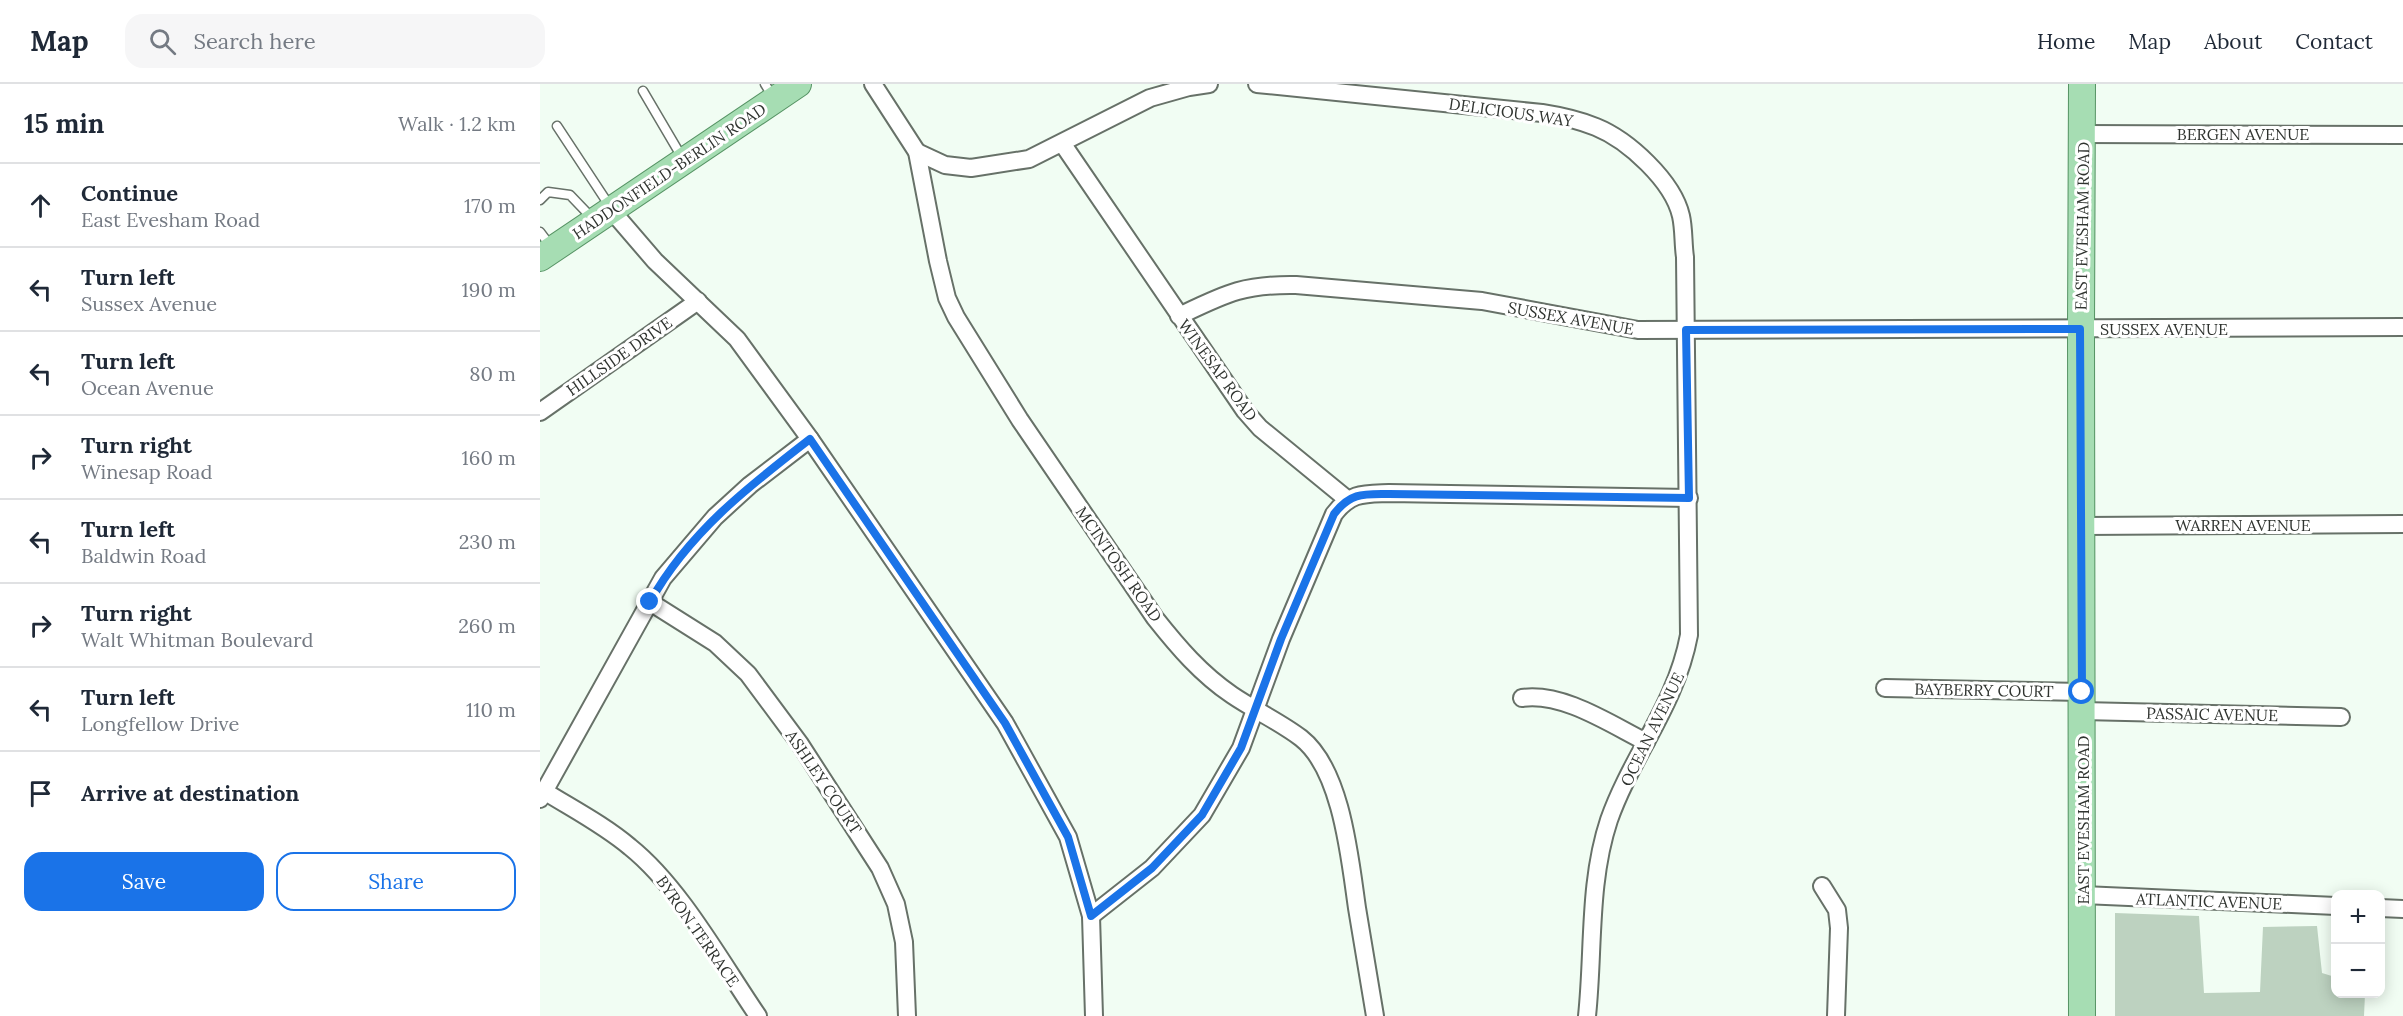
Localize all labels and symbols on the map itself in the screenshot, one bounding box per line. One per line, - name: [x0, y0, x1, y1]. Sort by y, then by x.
- street label: DELICIOUS WAY: [1448, 93, 1575, 131]
- street label: HADDONFIELD-BERLIN ROAD: [568, 99, 770, 243]
- street label: BERGEN AVENUE: [2177, 124, 2309, 144]
- street label: EAST EVESHAM ROAD: [2071, 141, 2093, 311]
- street label: SUSSEX AVENUE: [1506, 297, 1636, 339]
- street label: HILLSIDE DRIVE: [562, 312, 676, 400]
- street label: WINESAP ROAD: [1174, 315, 1262, 425]
- street label: SUSSEX AVENUE: [2100, 319, 2228, 339]
- street label: MCINTOSH ROAD: [1072, 502, 1166, 626]
- street label: WARREN AVENUE: [2175, 515, 2311, 535]
- route end: [636, 588, 662, 614]
- street label: OCEAN AVENUE: [1616, 669, 1688, 789]
- route start: [2068, 678, 2094, 704]
- street label: BAYBERRY COURT: [1914, 679, 2054, 701]
- street label: PASSAIC AVENUE: [2146, 703, 2278, 725]
- street label: ASHLEY COURT: [781, 725, 866, 838]
- street label: EAST EVESHAM ROAD: [2073, 736, 2093, 904]
- street label: BYRON TERRACE: [652, 872, 744, 990]
- street label: ATLANTIC AVENUE: [2134, 888, 2283, 914]

